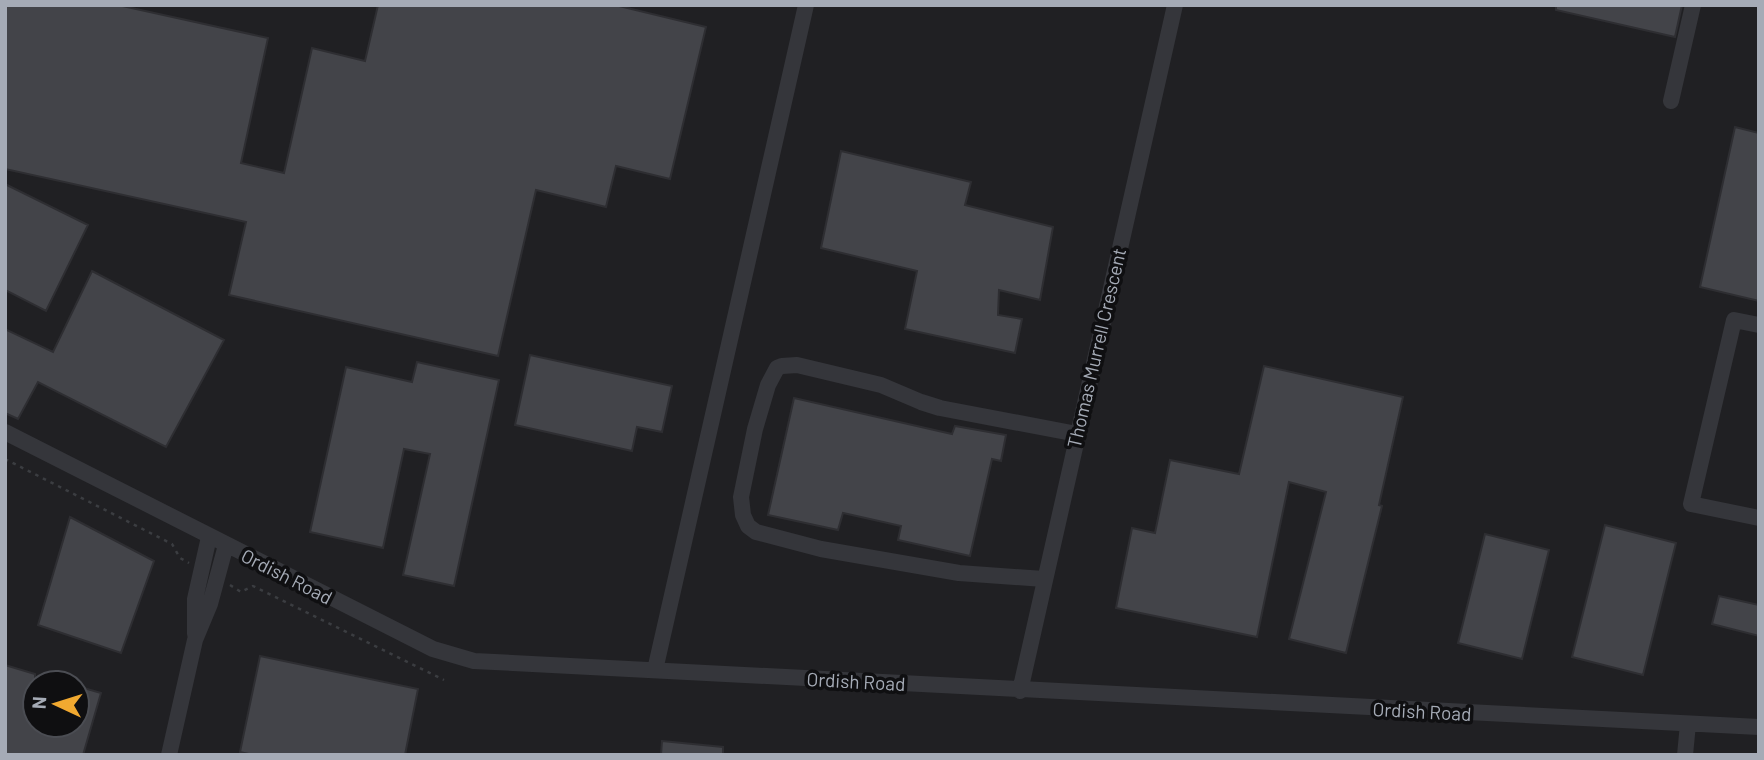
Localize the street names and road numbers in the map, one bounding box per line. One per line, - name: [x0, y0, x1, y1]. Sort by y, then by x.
- street label: Thomas Murrell Crescent: [1062, 246, 1130, 450]
- street label: Ordish Road: [238, 543, 336, 609]
- street label: Ordish Road: [806, 667, 906, 695]
- street label: Ordish Road: [1372, 697, 1472, 725]

